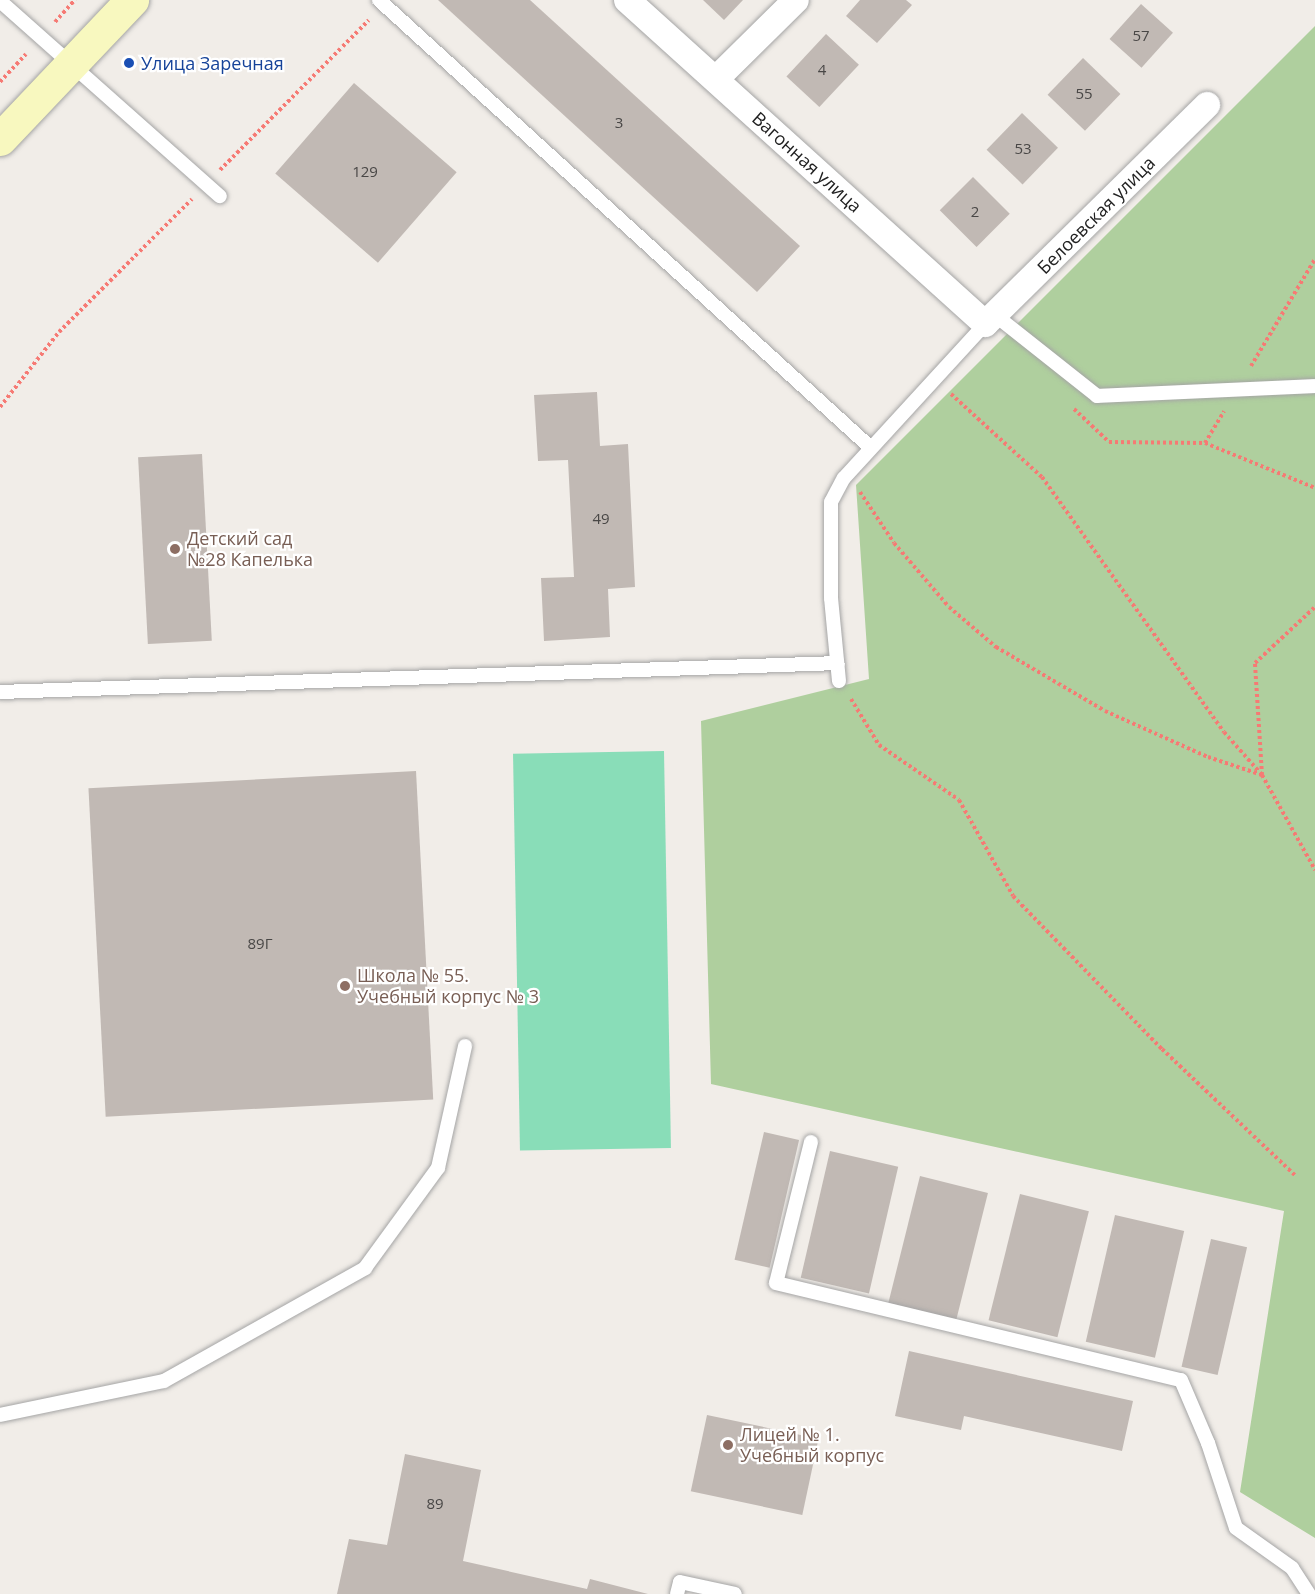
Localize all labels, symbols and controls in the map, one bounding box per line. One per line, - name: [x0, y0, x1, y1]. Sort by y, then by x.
- house number: 57: [1132, 27, 1150, 45]
- place label: Улица Заречная: [141, 52, 284, 74]
- marker: Улица Заречная: [122, 56, 136, 70]
- house number: 4: [818, 61, 826, 79]
- house number: 55: [1075, 85, 1093, 103]
- street label: Вагонная улица: [748, 107, 866, 217]
- house number: 3: [615, 114, 623, 132]
- house number: 53: [1014, 140, 1032, 158]
- street label: Белоевская улица: [1033, 152, 1159, 278]
- house number: 129: [352, 163, 378, 181]
- house number: 2: [971, 203, 979, 221]
- house number: 49: [592, 510, 610, 528]
- place label: Детский сад №28 Капелька: [187, 528, 313, 570]
- marker: Детский сад №28 Капелька: [168, 542, 182, 556]
- house number: 89Г: [248, 935, 272, 953]
- place label: Школа № 55. Учебный корпус № 3: [357, 965, 539, 1008]
- marker: Школа № 55. Учебный корпус № 3: [338, 979, 352, 993]
- place label: Лицей № 1. Учебный корпус: [740, 1424, 884, 1466]
- marker: Лицей № 1. Учебный корпус: [721, 1438, 735, 1452]
- house number: 89: [426, 1495, 444, 1513]

